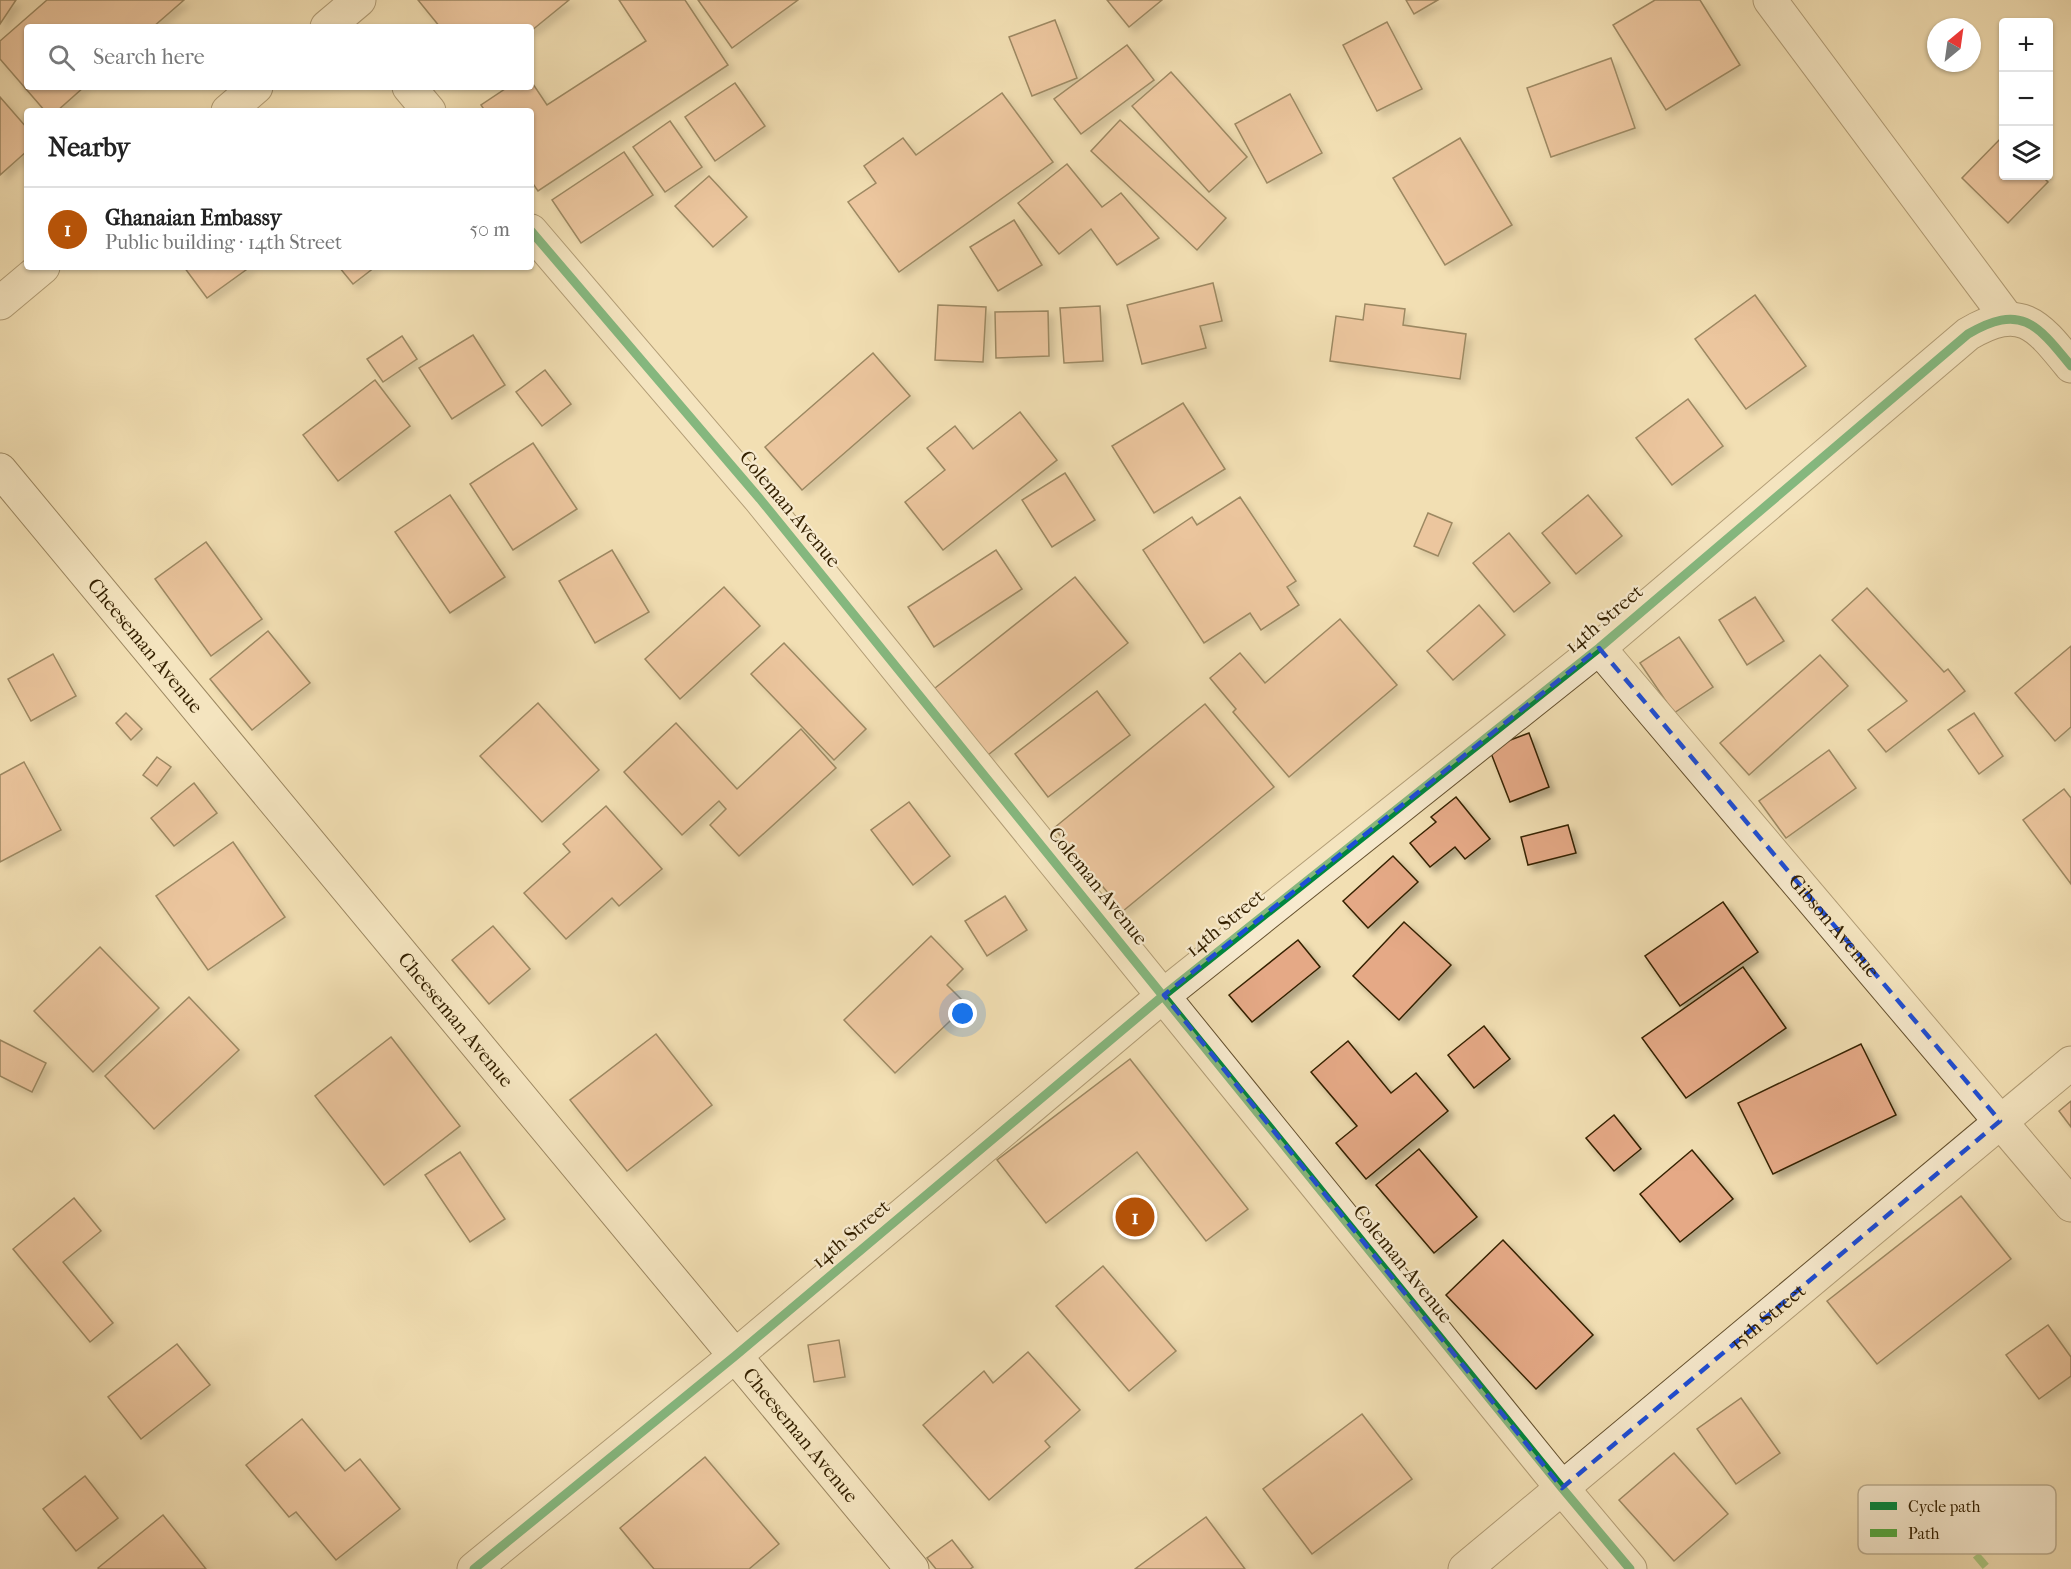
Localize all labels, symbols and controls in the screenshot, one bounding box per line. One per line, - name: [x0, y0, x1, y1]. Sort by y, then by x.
- north arrow: [1927, 18, 1981, 72]
- map controls: [1999, 18, 2053, 180]
- button: +: [1999, 18, 2053, 72]
- search box: [24, 24, 534, 90]
- icon: search: [45, 41, 78, 74]
- text: Search here: [93, 44, 205, 70]
- button: −: [1999, 72, 2053, 126]
- button: layers: [1999, 126, 2053, 180]
- text: Nearby: [48, 132, 130, 163]
- text: Ghanaian Embassy: [105, 205, 281, 231]
- text: 1: [64, 218, 71, 241]
- text: 50 m: [469, 218, 510, 241]
- text: Public building · 14th Street: [105, 231, 342, 254]
- street label: Coleman Avenue: [735, 446, 845, 572]
- street label: Cheeseman Avenue: [83, 573, 208, 718]
- street label: 14th Street: [1560, 580, 1648, 658]
- street label: Coleman Avenue: [1043, 822, 1153, 950]
- street label: Gibson Avenue: [1784, 869, 1885, 982]
- street label: 14th Street: [1181, 884, 1269, 962]
- street label: Cheeseman Avenue: [393, 947, 519, 1092]
- your location: [948, 999, 977, 1028]
- pin: 1: [1116, 1194, 1154, 1240]
- street label: 14th Street: [807, 1195, 895, 1273]
- street label: Coleman Avenue: [1348, 1200, 1458, 1328]
- street label: 15th Street: [1725, 1278, 1810, 1355]
- street label: Cheeseman Avenue: [738, 1363, 863, 1507]
- legend: [1858, 1485, 2056, 1554]
- text: Cycle path: [1908, 1497, 1980, 1516]
- text: Path: [1908, 1524, 1940, 1543]

